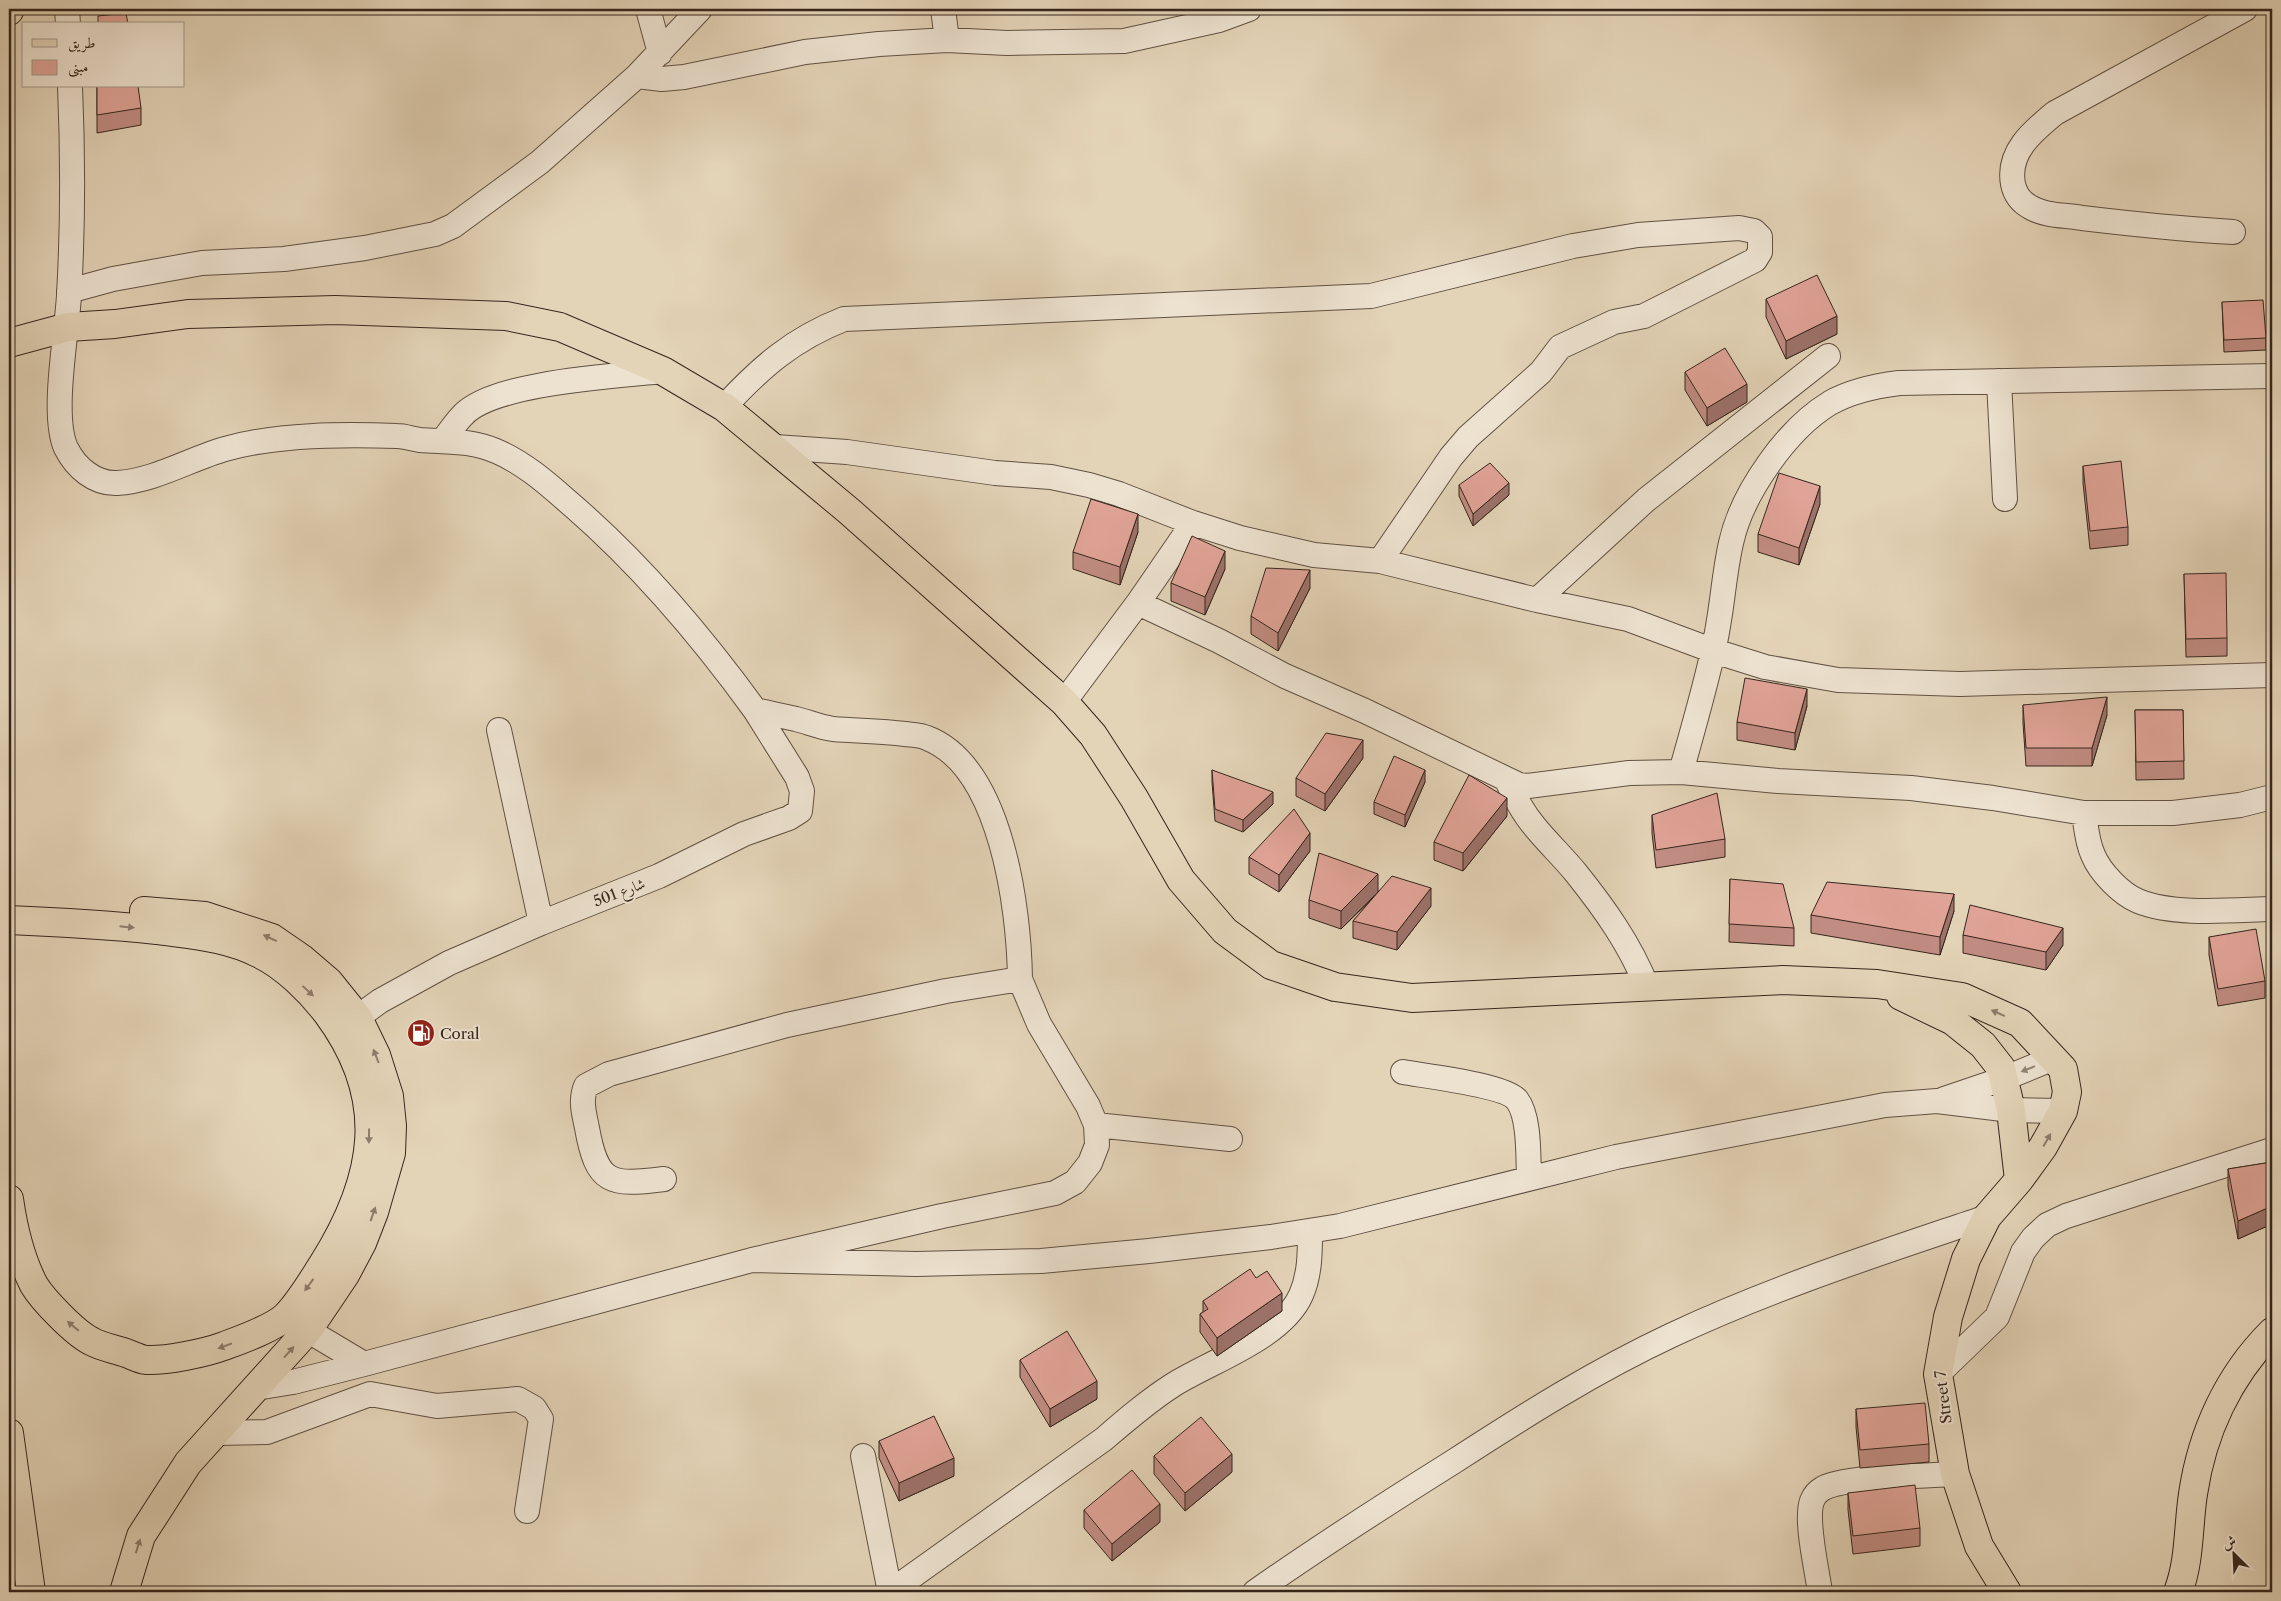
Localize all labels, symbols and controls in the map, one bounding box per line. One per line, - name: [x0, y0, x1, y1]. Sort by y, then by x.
- legend: [22, 22, 185, 88]
- text: طريق: [68, 33, 95, 53]
- text: مبنى: [68, 57, 88, 78]
- street label: شارع 501: [590, 873, 649, 914]
- one-way arrow: [120, 923, 136, 931]
- one-way arrow: [263, 934, 277, 942]
- one-way arrow: [301, 986, 314, 997]
- one-way arrow: [1991, 1009, 2005, 1017]
- fuel station icon: Coral: [406, 1018, 436, 1048]
- place label: Coral: [440, 1024, 480, 1043]
- one-way arrow: [372, 1048, 380, 1063]
- one-way arrow: [2021, 1066, 2036, 1073]
- one-way arrow: [365, 1129, 373, 1145]
- one-way arrow: [2042, 1133, 2051, 1146]
- one-way arrow: [369, 1206, 377, 1221]
- one-way arrow: [304, 1278, 314, 1291]
- one-way arrow: [67, 1321, 80, 1332]
- one-way arrow: [218, 1342, 233, 1350]
- one-way arrow: [283, 1346, 295, 1358]
- street label: Street 7: [1930, 1368, 1956, 1425]
- north arrow: [2208, 1528, 2258, 1578]
- text: ش: [2219, 1531, 2239, 1553]
- one-way arrow: [134, 1538, 142, 1553]

